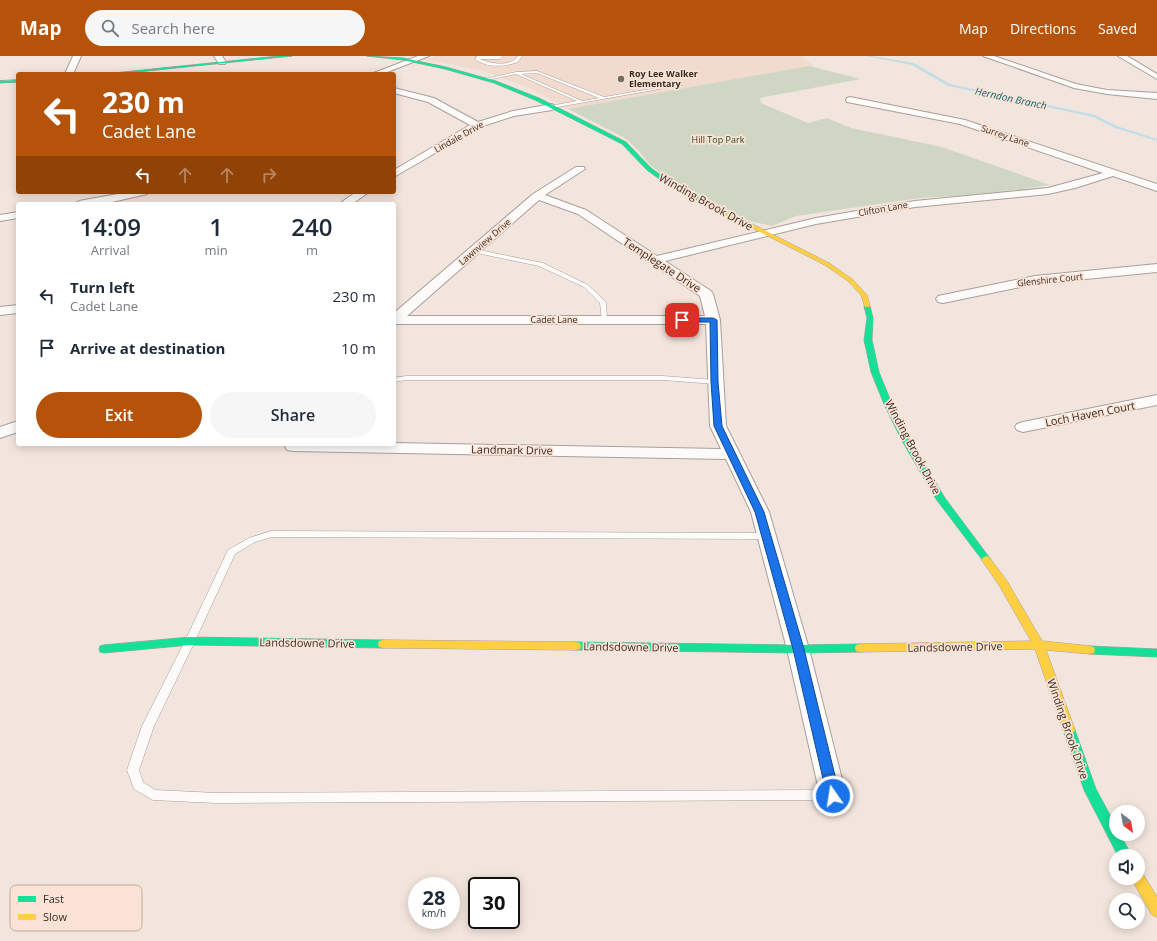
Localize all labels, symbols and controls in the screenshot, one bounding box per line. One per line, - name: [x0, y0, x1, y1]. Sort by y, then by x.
- search box: [85, 10, 365, 46]
- text: Map: [20, 15, 61, 41]
- icon: search: [99, 17, 121, 39]
- text: Search here: [131, 18, 215, 38]
- text: Map: [959, 19, 988, 38]
- text: Directions: [1010, 19, 1076, 38]
- text: Saved: [1098, 19, 1137, 38]
- place label: Roy Lee Walker Elementary: [629, 67, 698, 90]
- marker: Roy Lee Walker Elementary: [616, 74, 626, 84]
- text: 230 m: [102, 83, 185, 121]
- water label: Herndon Branch: [974, 84, 1048, 112]
- icon: left: [36, 88, 88, 140]
- street label: Lindale Drive: [432, 118, 486, 156]
- text: Cadet Lane: [102, 119, 196, 143]
- street label: Surrey Lane: [979, 121, 1031, 150]
- park label: Hill Top Park: [692, 133, 745, 146]
- icon: left: [132, 164, 154, 186]
- icon: ahead: [174, 164, 196, 186]
- icon: ahead: [216, 164, 238, 186]
- icon: right: [258, 164, 280, 186]
- street label: Winding Brook Drive: [657, 170, 756, 234]
- street label: Clifton Lane: [857, 198, 909, 219]
- text: 14:09: [80, 210, 141, 243]
- text: 1: [209, 210, 223, 243]
- text: 240: [291, 210, 332, 243]
- street label: Lawnview Drive: [456, 215, 514, 268]
- street label: Templegate Drive: [620, 234, 704, 295]
- text: Arrival: [91, 241, 130, 259]
- text: min: [205, 241, 228, 259]
- text: m: [306, 241, 318, 259]
- street label: Glenshire Court: [1016, 270, 1083, 289]
- text: Turn left: [70, 277, 135, 297]
- icon: left: [36, 285, 58, 307]
- text: 230 m: [332, 286, 376, 306]
- text: Cadet Lane: [70, 297, 138, 315]
- pin: [665, 303, 699, 337]
- icon: arrive: [671, 309, 693, 331]
- street label: Cadet Lane: [530, 313, 578, 326]
- icon: arrive: [36, 337, 58, 359]
- text: Arrive at destination: [70, 338, 225, 358]
- text: 10 m: [341, 338, 376, 358]
- button: Exit: [36, 392, 202, 438]
- button: Share: [210, 392, 376, 438]
- street label: Winding Brook Drive: [882, 397, 945, 497]
- street label: Loch Haven Court: [1044, 397, 1136, 430]
- street label: Landmark Drive: [471, 441, 553, 458]
- street label: Landsdowne Drive: [259, 634, 355, 651]
- street label: Landsdowne Drive: [583, 638, 679, 655]
- street label: Landsdowne Drive: [907, 638, 1003, 655]
- street label: Winding Brook Drive: [1044, 677, 1093, 781]
- position arrow: [812, 775, 854, 817]
- north arrow: [1109, 805, 1145, 841]
- map controls: [1109, 805, 1145, 929]
- button: sound: [1109, 849, 1145, 885]
- speed limit sign: 30: [468, 877, 520, 929]
- text: 28: [423, 884, 445, 911]
- legend: [10, 885, 142, 931]
- text: Fast: [43, 891, 64, 906]
- button: search: [1109, 893, 1145, 929]
- text: km/h: [422, 906, 446, 920]
- text: Slow: [43, 909, 67, 924]

